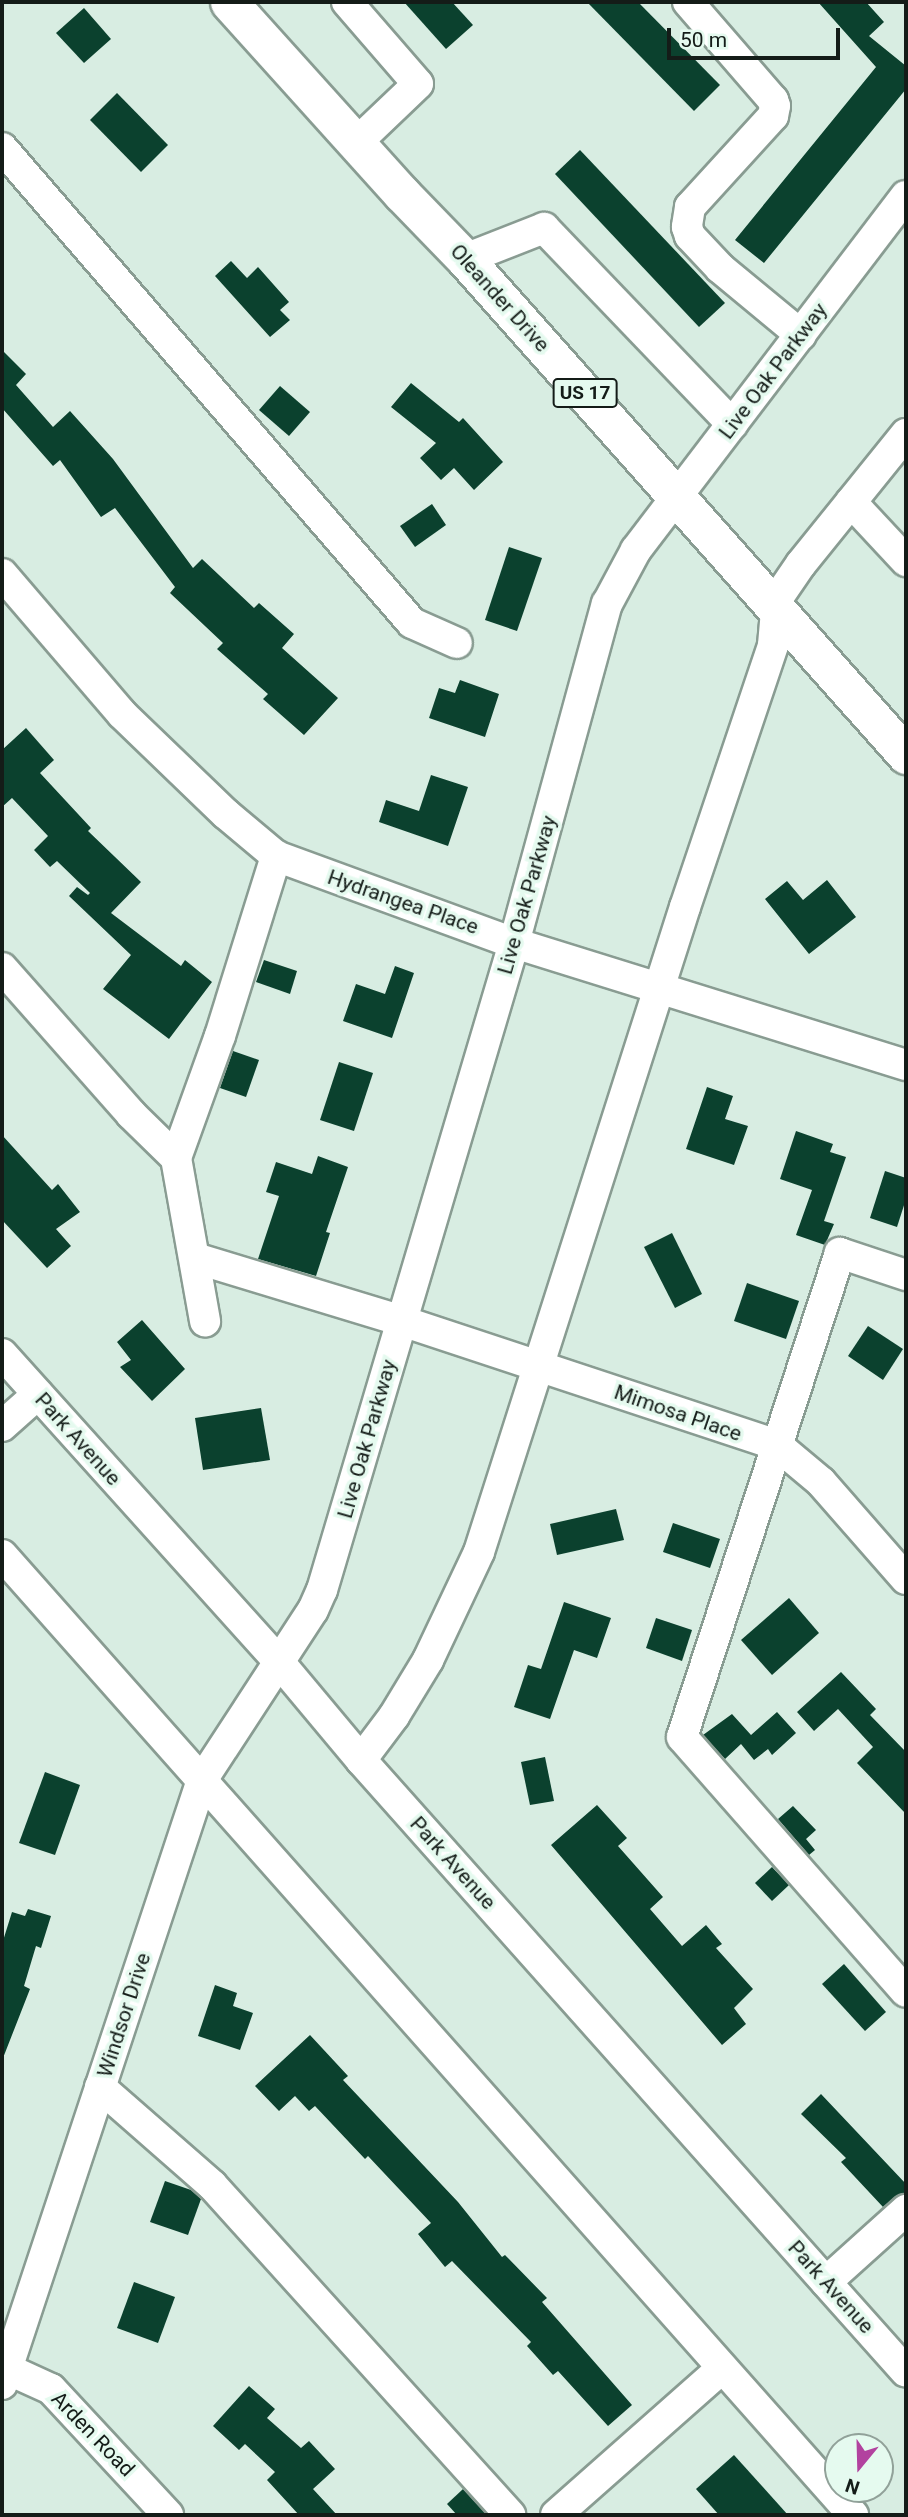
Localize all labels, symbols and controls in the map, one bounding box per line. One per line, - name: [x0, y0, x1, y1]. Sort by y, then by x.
- scale bar: [670, 14, 843, 58]
- text: 50 m: [680, 28, 727, 52]
- street label: Oleander Drive: [445, 239, 555, 357]
- street label: Live Oak Parkway: [714, 298, 832, 444]
- road number: US 17: [552, 378, 618, 408]
- street label: Live Oak Parkway: [492, 813, 562, 977]
- street label: Hydrangea Place: [324, 864, 482, 940]
- street label: Live Oak Parkway: [332, 1357, 402, 1521]
- street label: Mimosa Place: [611, 1379, 745, 1447]
- street label: Park Avenue: [30, 1387, 126, 1491]
- street label: Park Avenue: [405, 1811, 501, 1915]
- street label: Windsor Drive: [92, 1950, 156, 2080]
- street label: Park Avenue: [783, 2235, 879, 2339]
- street label: Arden Road: [46, 2386, 140, 2482]
- north arrow: [824, 2433, 894, 2503]
- text: N: [843, 2473, 863, 2499]

